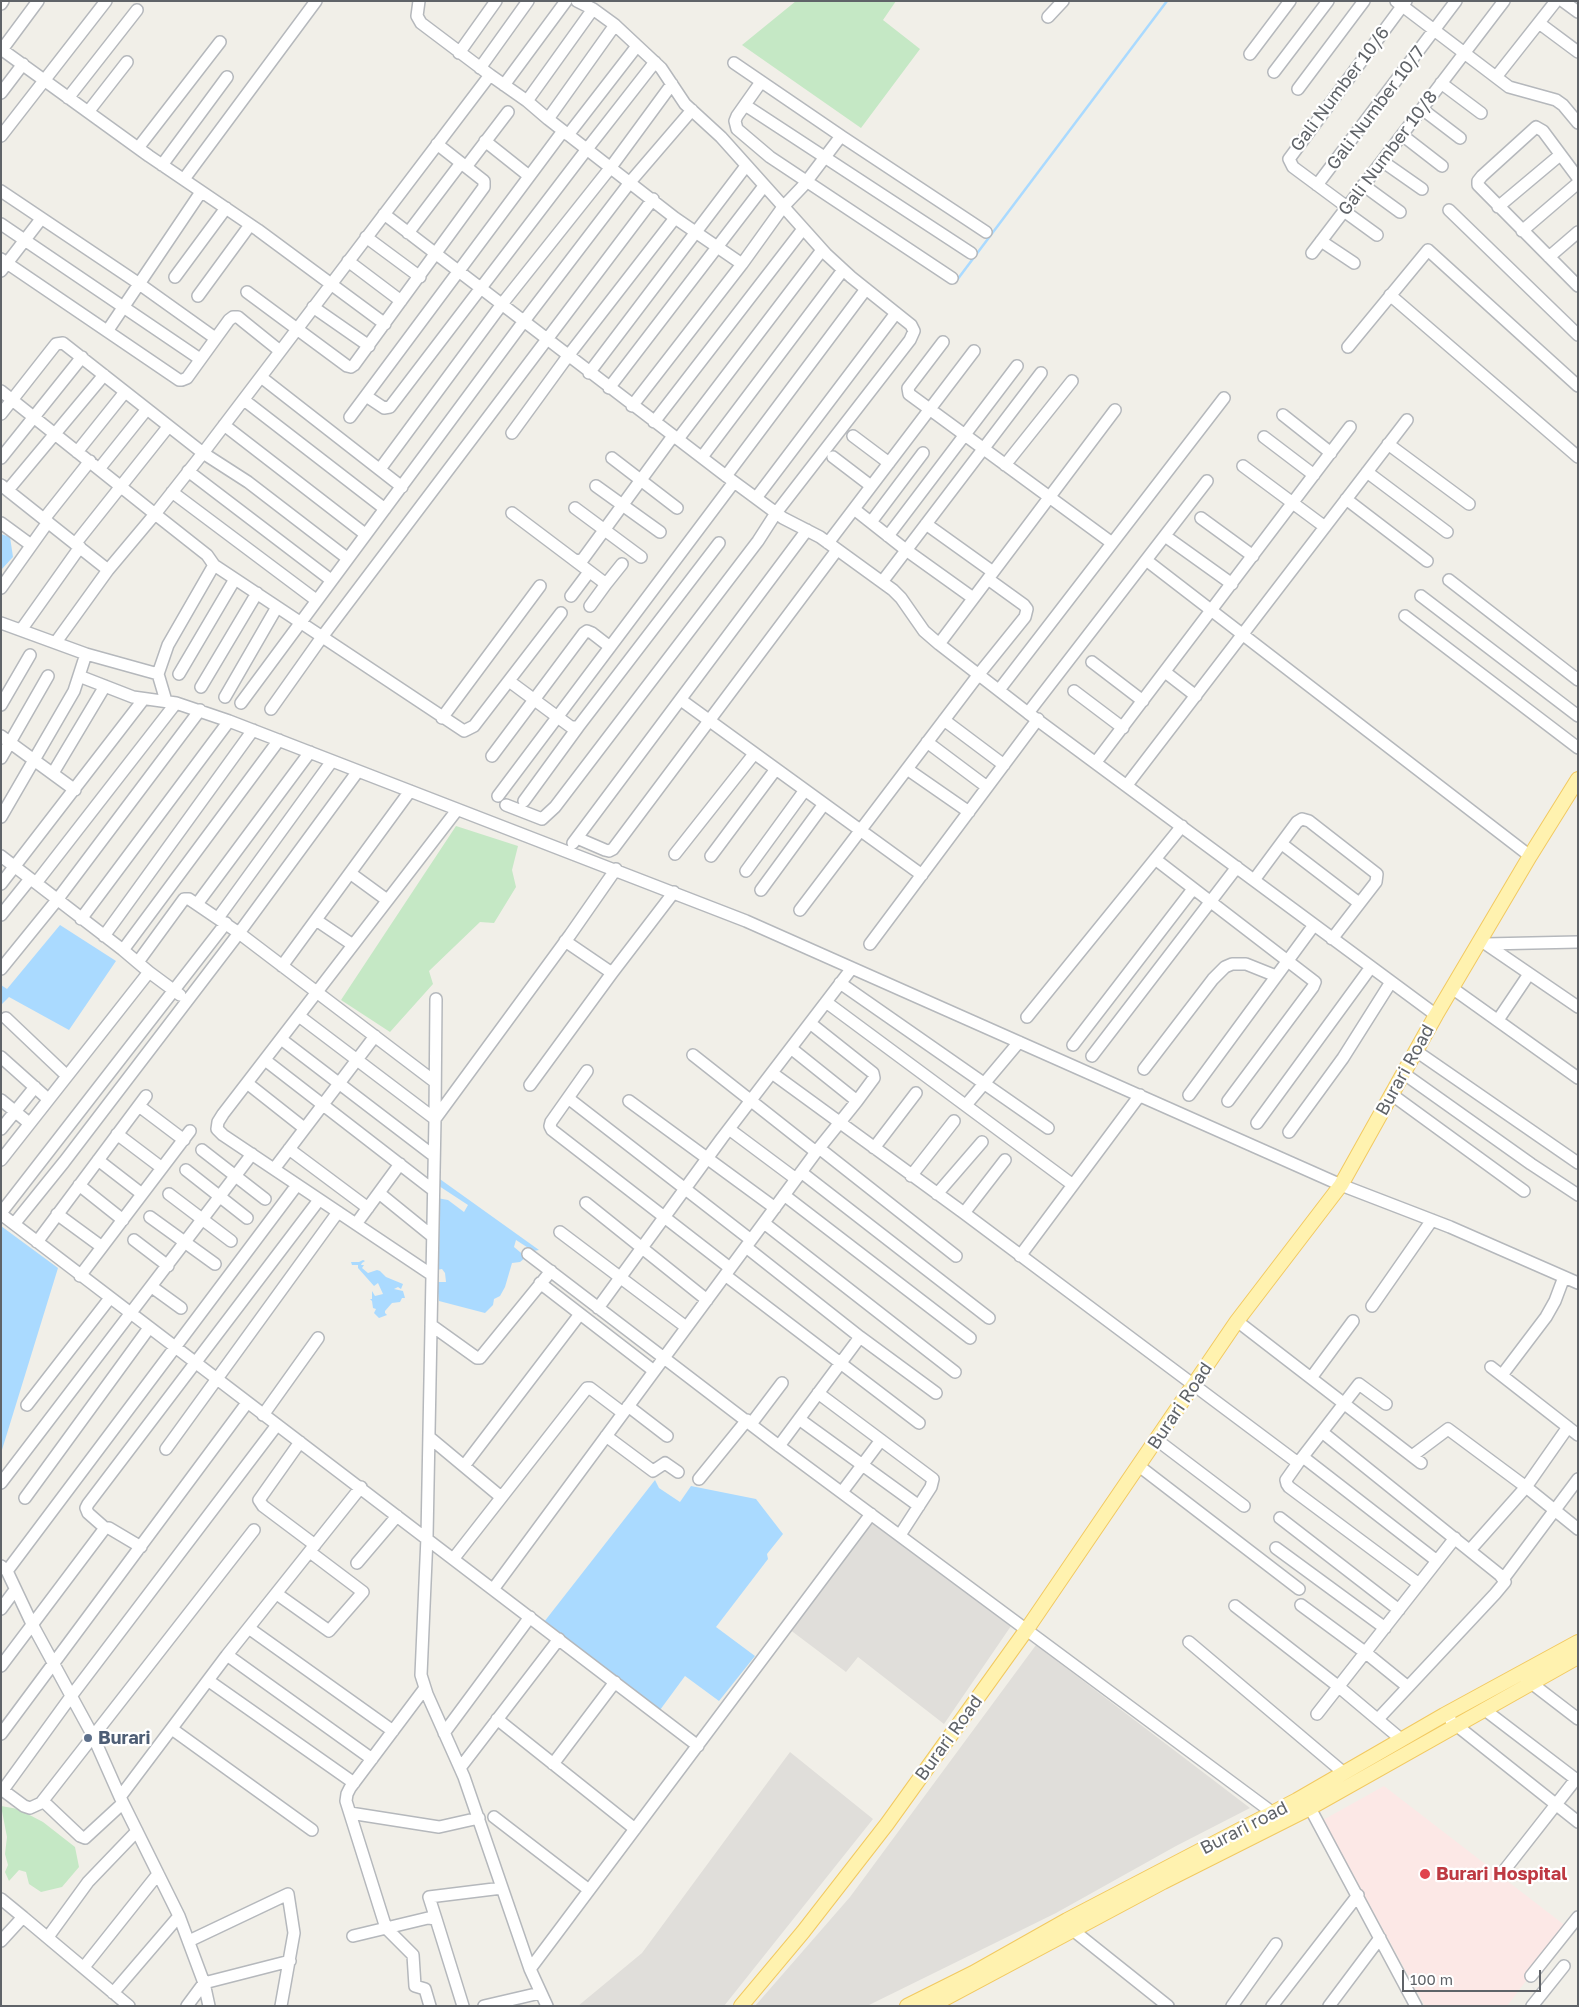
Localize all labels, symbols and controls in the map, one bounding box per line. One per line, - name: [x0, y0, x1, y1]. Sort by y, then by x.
- street label: Gali Number 10/6: [1286, 22, 1394, 156]
- street label: Gali Number 10/7: [1322, 42, 1430, 174]
- street label: Gali Number 10/8: [1334, 86, 1442, 220]
- street label: Burari Road: [1371, 1021, 1439, 1119]
- street label: Burari Road: [1143, 1358, 1217, 1454]
- street label: Burari Road: [911, 1691, 987, 1785]
- place label: Burari: [98, 1727, 151, 1749]
- marker: Burari: [82, 1732, 94, 1744]
- street label: Burari road: [1197, 1797, 1291, 1859]
- place label: Burari Hospital: [1436, 1863, 1567, 1885]
- marker: Burari Hospital: [1418, 1867, 1432, 1881]
- scale bar: [1404, 1960, 1543, 1992]
- text: 100 m: [1410, 1970, 1453, 1988]

